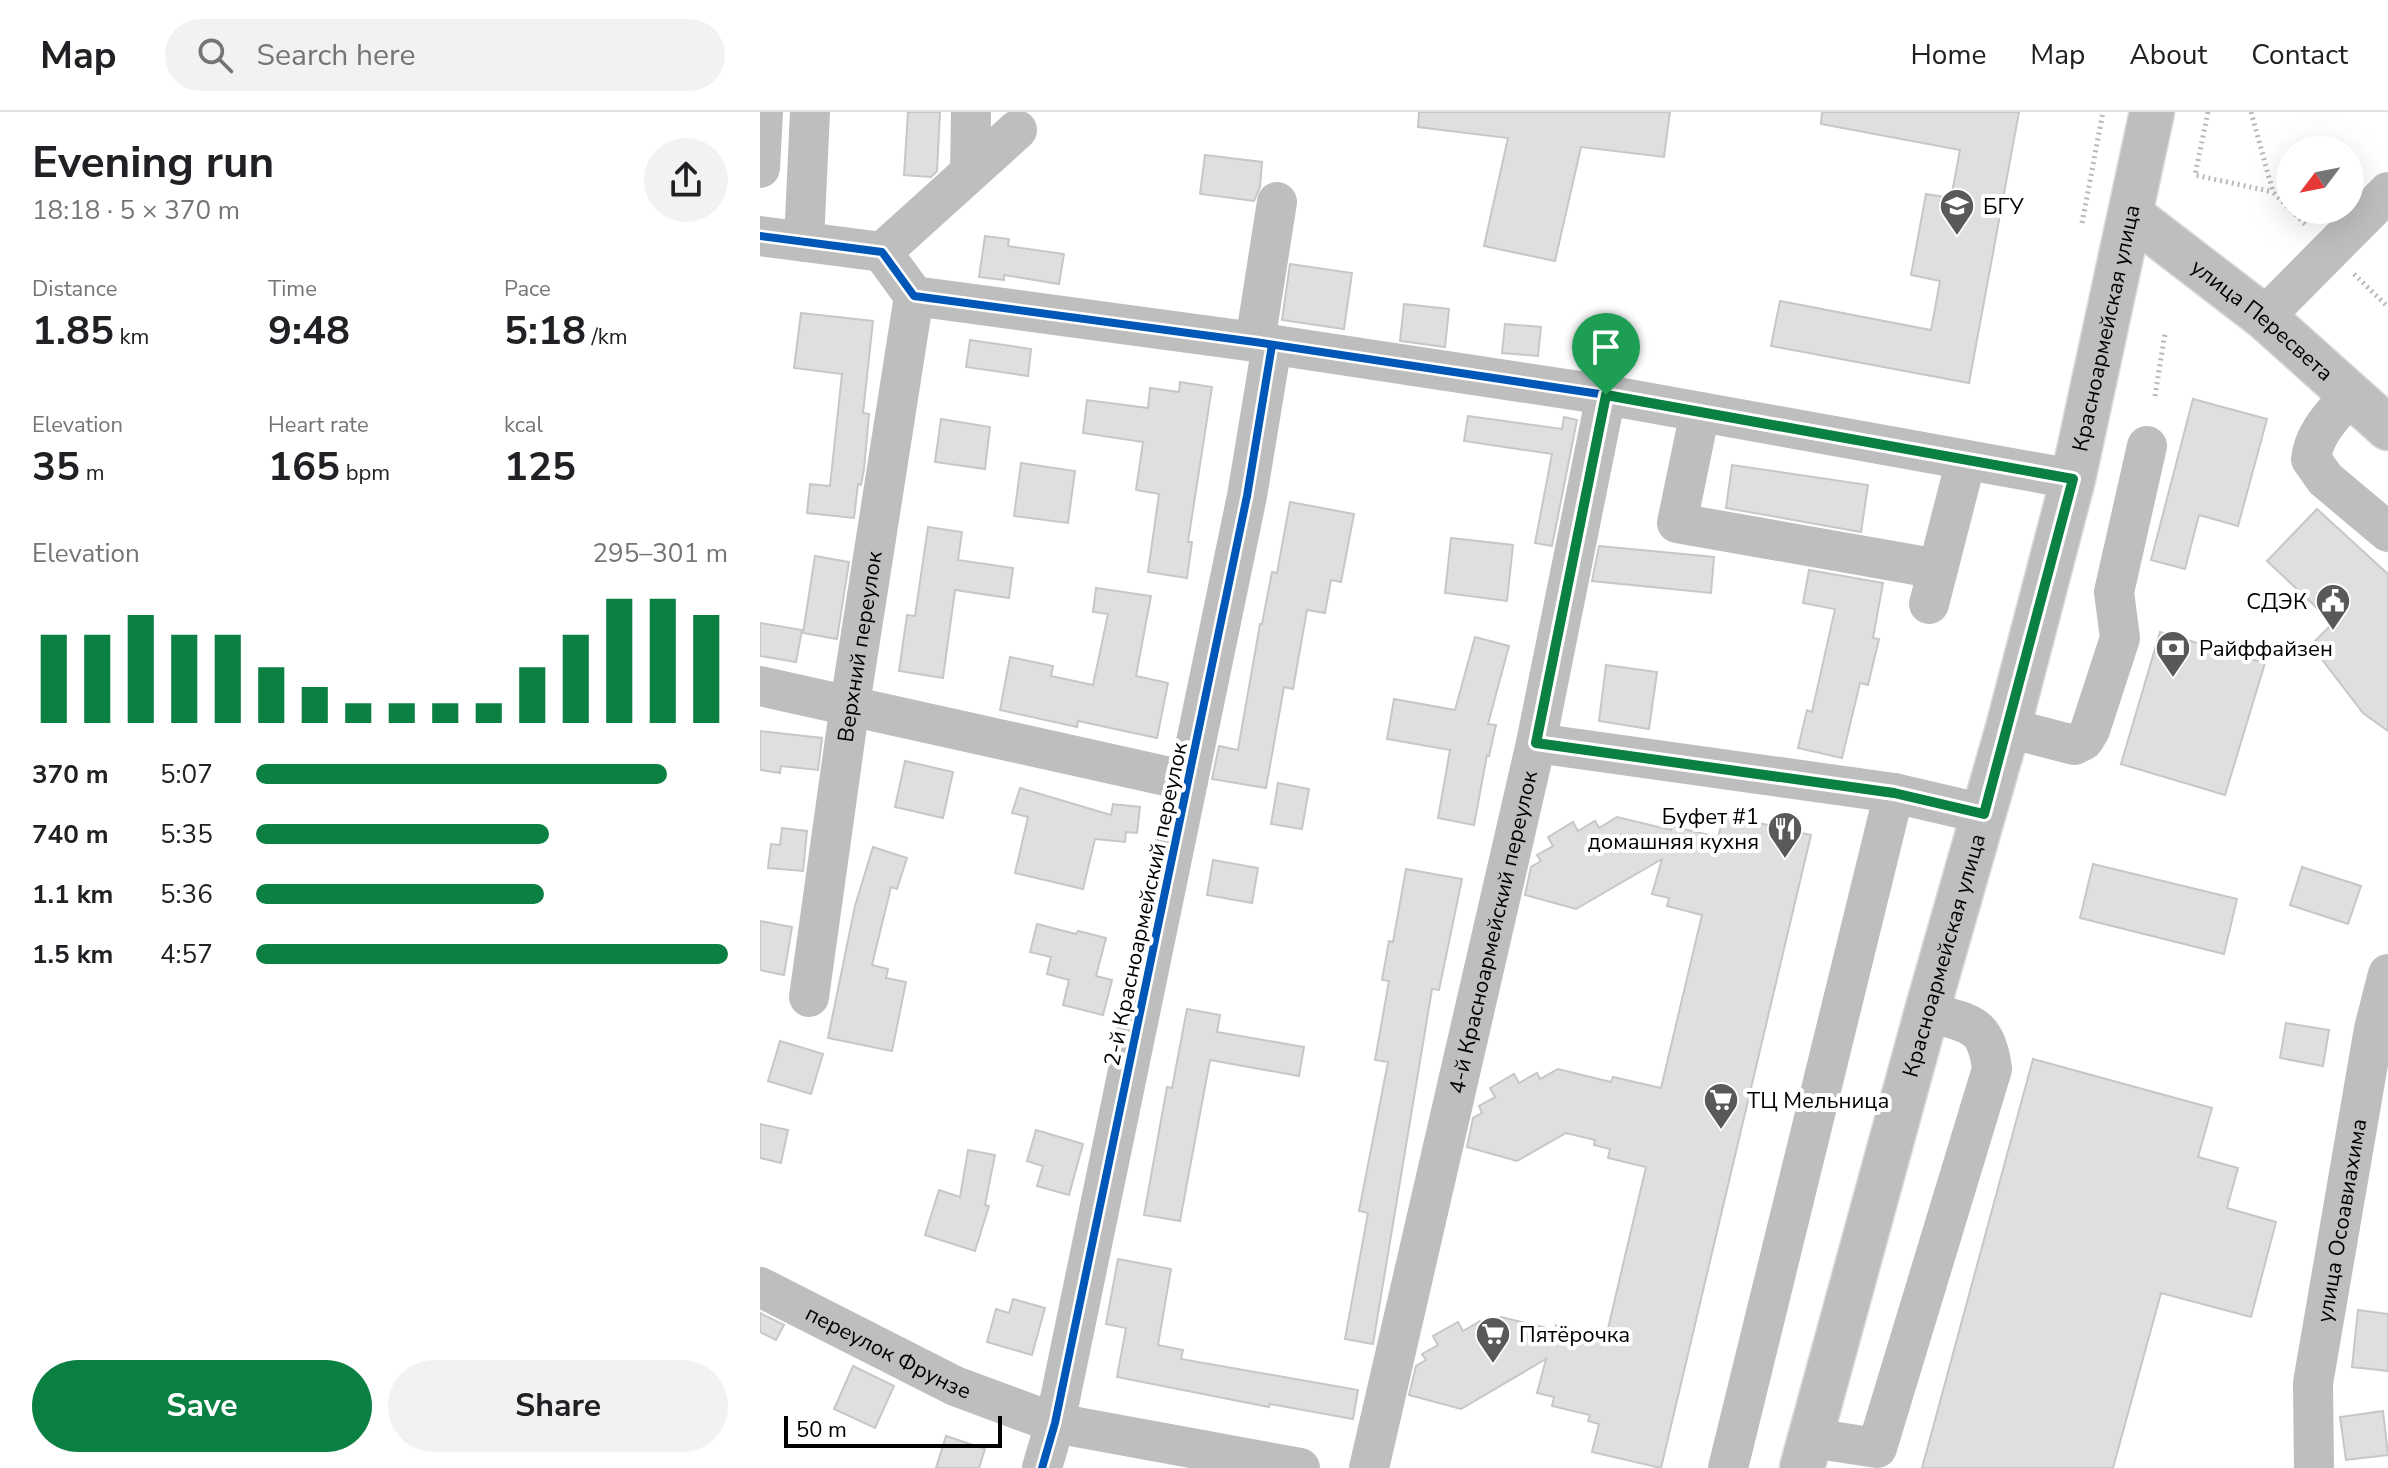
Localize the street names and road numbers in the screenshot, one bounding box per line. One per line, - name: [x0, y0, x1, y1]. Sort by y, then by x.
- street label: Красноармейская улица: [2065, 202, 2148, 454]
- street label: улица Пересвета: [2184, 252, 2339, 388]
- street label: Верхний переулок: [831, 549, 890, 744]
- street label: 2-й Красноармейский переулок: [1097, 739, 1195, 1069]
- street label: 4-й Красноармейский переулок: [1442, 767, 1545, 1097]
- street label: Красноармейская улица: [1896, 830, 1993, 1080]
- street label: улица Осоавиахима: [2310, 1116, 2374, 1325]
- street label: переулок Фрунзе: [800, 1299, 975, 1407]

